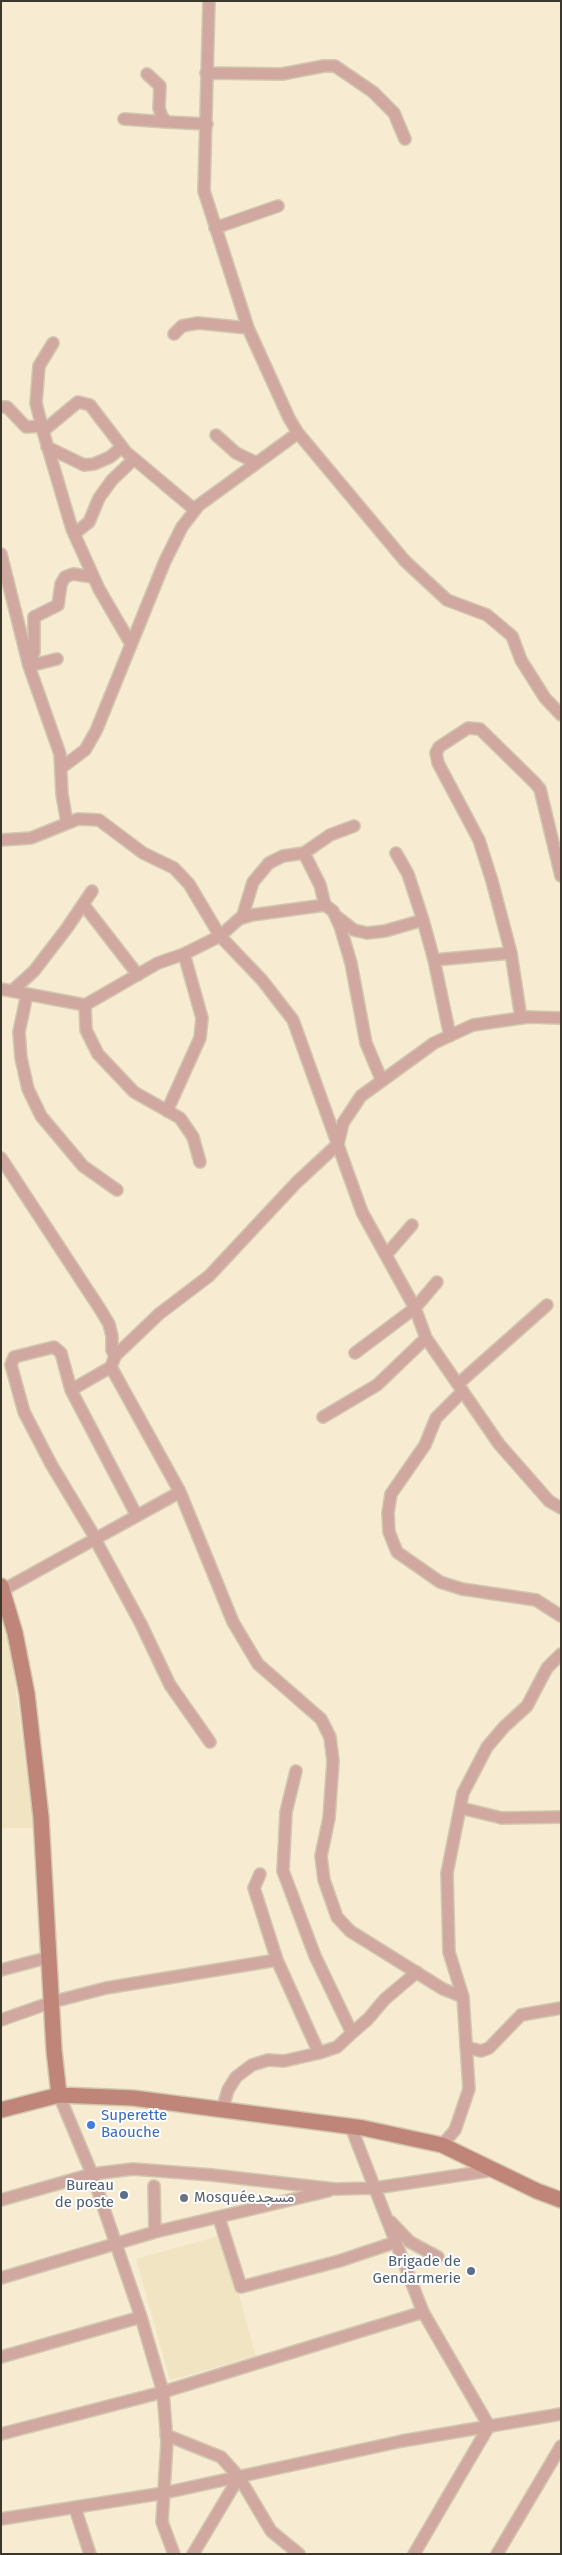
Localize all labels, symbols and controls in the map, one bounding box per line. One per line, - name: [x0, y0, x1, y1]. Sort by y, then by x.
- place label: Superette Baouche: [101, 2107, 167, 2142]
- marker: Superette Baouche: [85, 2119, 97, 2131]
- place label: Bureau de poste: [55, 2177, 114, 2212]
- marker: Bureau de poste: [118, 2189, 130, 2201]
- place label: Mosquéeمسجد: [194, 2189, 294, 2207]
- marker: Mosquéeمسجد: [178, 2192, 190, 2204]
- place label: Brigade de Gendarmerie: [372, 2253, 461, 2288]
- marker: Brigade de Gendarmerie: [465, 2265, 477, 2277]

